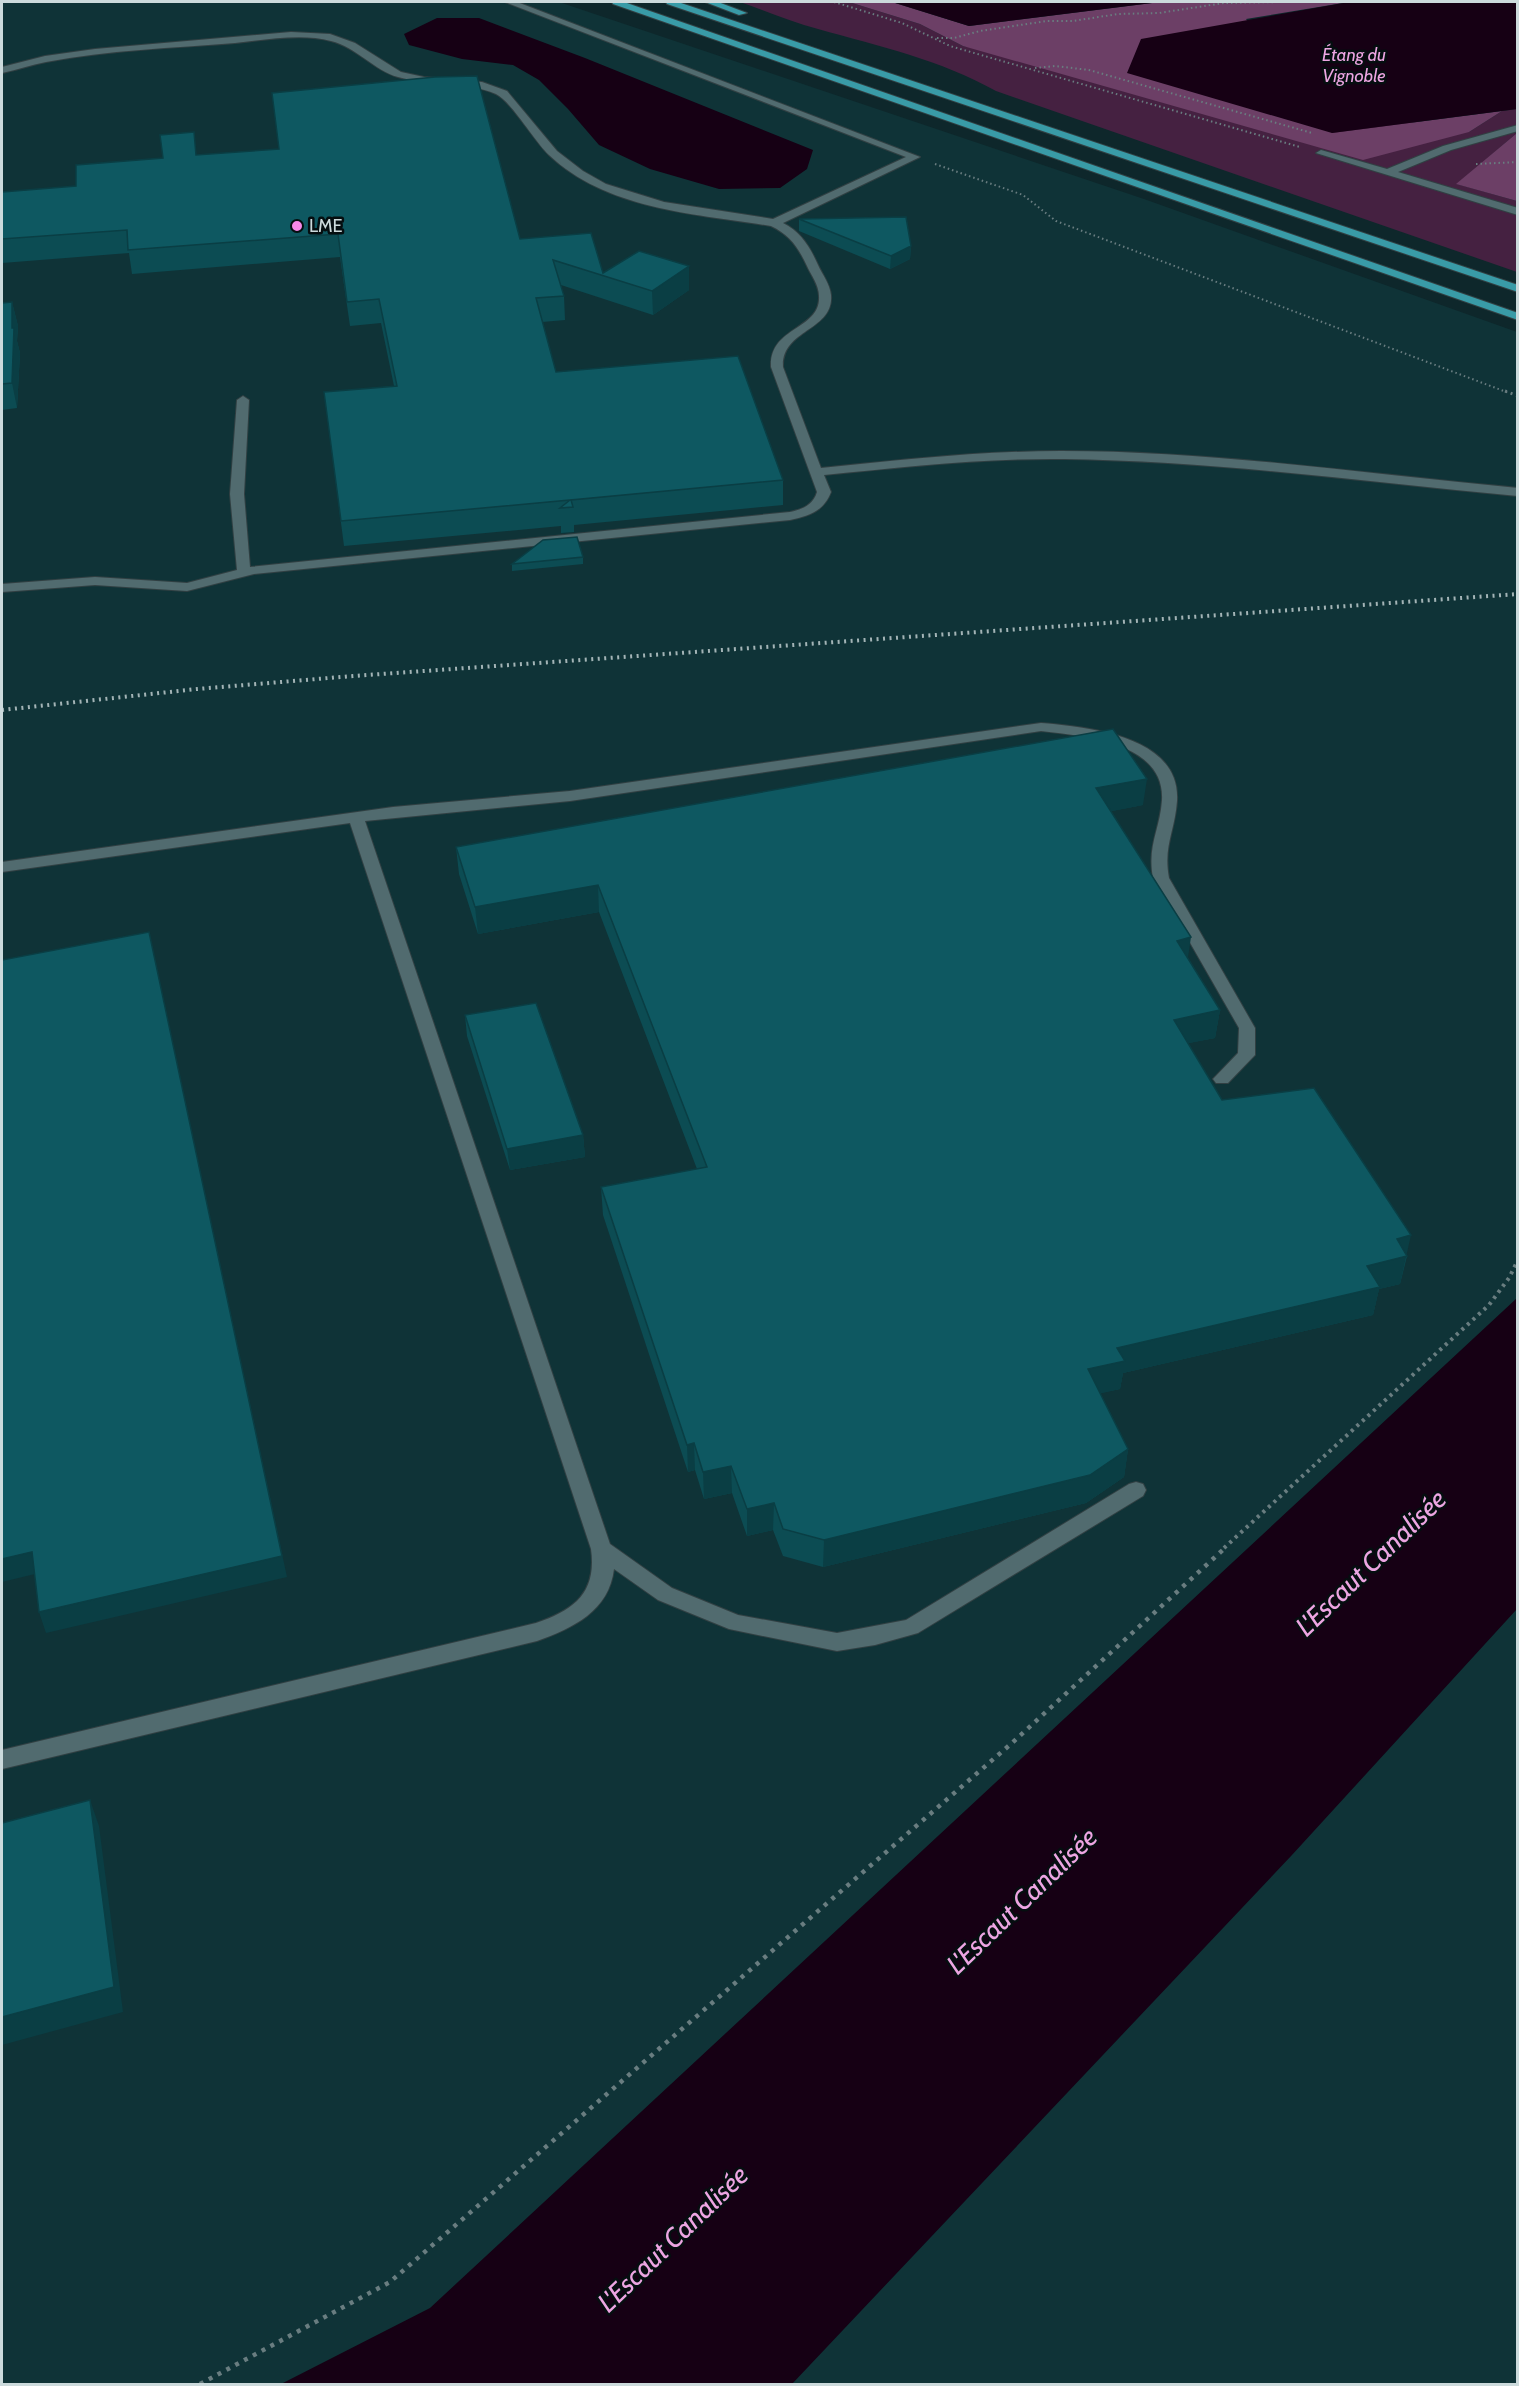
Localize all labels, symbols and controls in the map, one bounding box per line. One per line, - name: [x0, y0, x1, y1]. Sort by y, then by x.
- water label: Étang du Vignoble: [1322, 43, 1386, 87]
- place label: LME: [309, 215, 343, 237]
- marker: LME: [290, 219, 304, 233]
- water label: L'Escaut Canalisée: [1289, 1483, 1453, 1643]
- water label: L'Escaut Canalisée: [940, 1821, 1104, 1981]
- water label: L'Escaut Canalisée: [591, 2159, 755, 2319]

